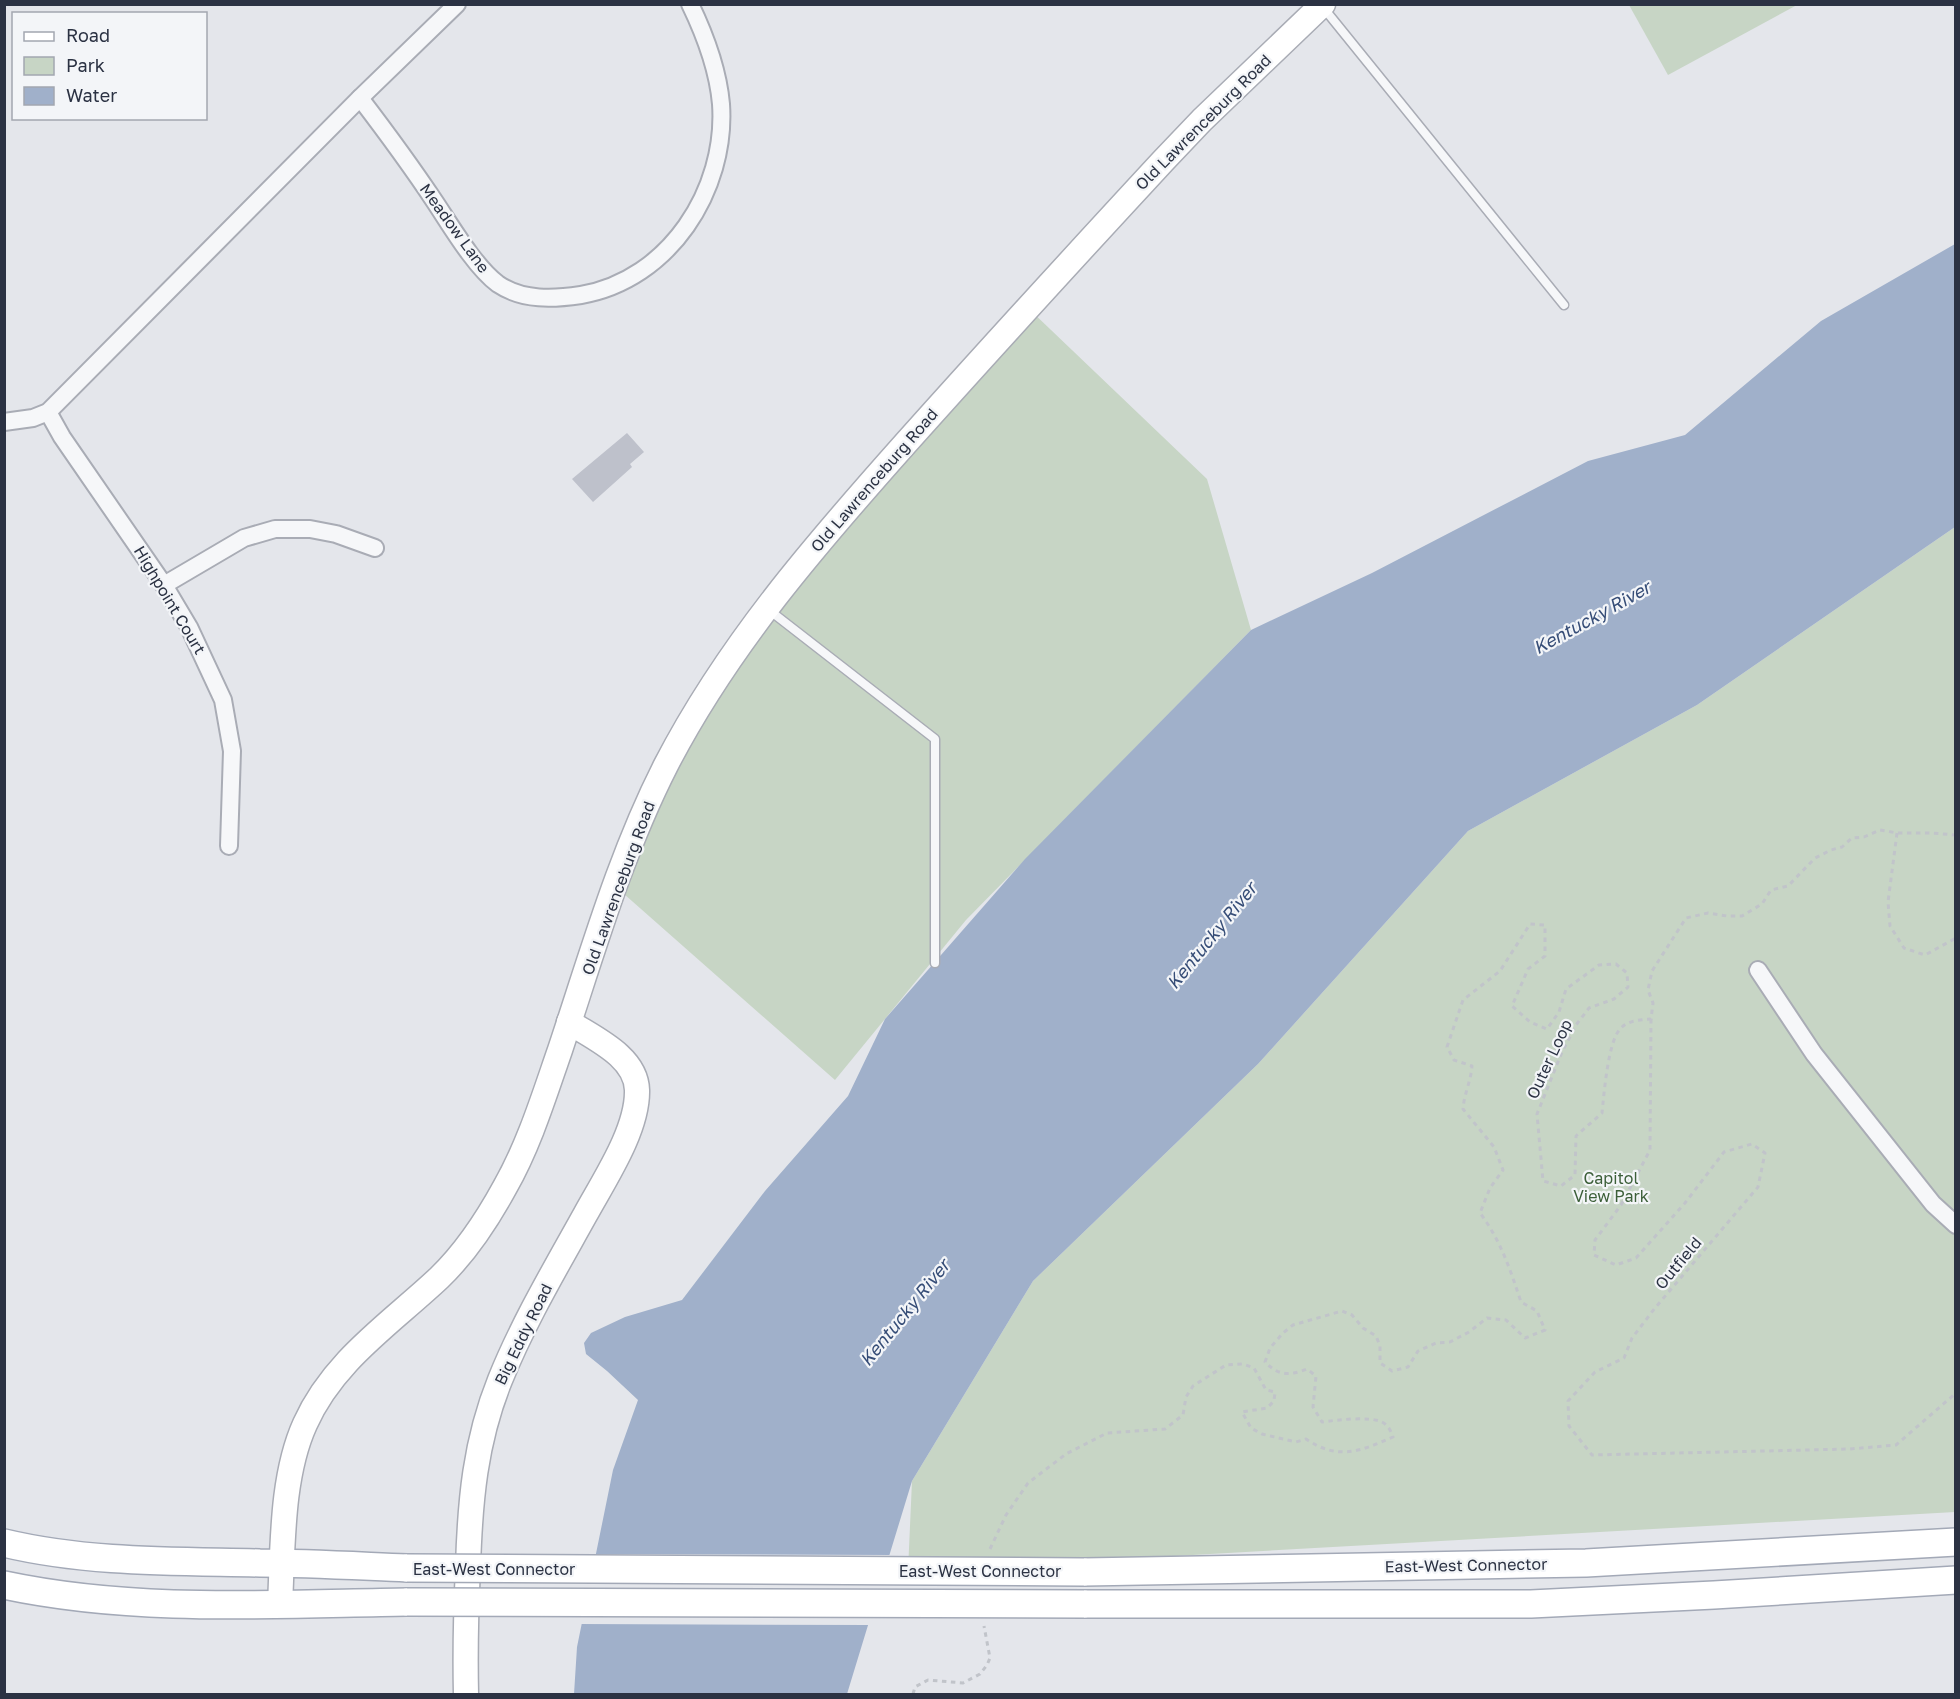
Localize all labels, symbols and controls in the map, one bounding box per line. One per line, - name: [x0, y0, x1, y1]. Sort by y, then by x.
- legend: [12, 12, 207, 120]
- text: Road: [66, 24, 110, 46]
- street label: Old Lawrenceburg Road: [1131, 50, 1275, 194]
- text: Park: [66, 54, 105, 76]
- text: Water: [66, 84, 117, 106]
- street label: Meadow Lane: [416, 179, 494, 277]
- street label: Old Lawrenceburg Road: [806, 404, 942, 556]
- street label: Highpoint Court: [130, 542, 210, 658]
- water label: Kentucky River: [1529, 574, 1657, 658]
- street label: Old Lawrenceburg Road: [577, 798, 659, 978]
- water label: Kentucky River: [1162, 875, 1263, 993]
- street label: Outer Loop: [1522, 1016, 1576, 1102]
- park label: Capitol View Park: [1573, 1168, 1649, 1206]
- street label: Outfield: [1650, 1233, 1706, 1293]
- water label: Kentucky River: [855, 1252, 956, 1370]
- street label: Big Eddy Road: [490, 1280, 556, 1388]
- street label: East-West Connector: [1385, 1554, 1547, 1576]
- street label: East-West Connector: [413, 1559, 575, 1579]
- street label: East-West Connector: [899, 1561, 1061, 1581]

